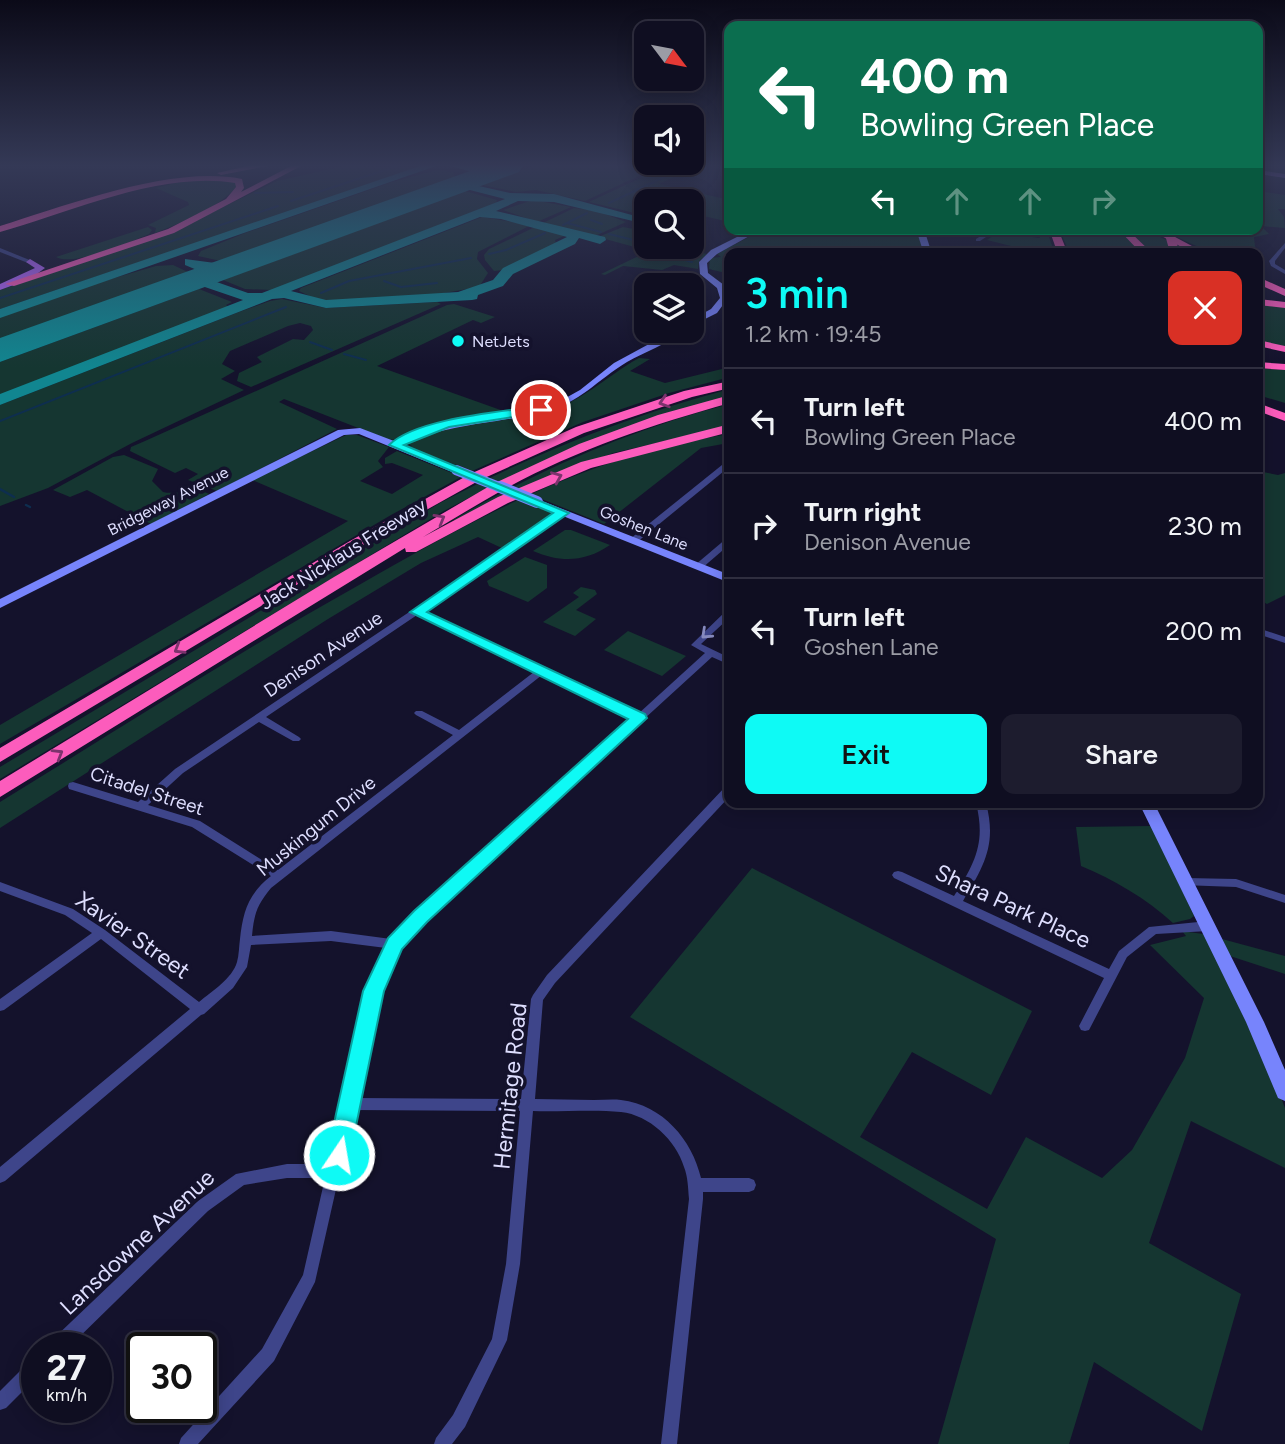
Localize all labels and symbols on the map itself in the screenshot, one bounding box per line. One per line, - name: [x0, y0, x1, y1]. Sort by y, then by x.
- north arrow: [634, 21, 704, 91]
- place label: NetJets: [472, 332, 530, 351]
- marker: NetJets: [450, 333, 466, 349]
- pin: [511, 380, 571, 440]
- one-way arrow: [658, 394, 671, 408]
- street label: Bridgeway Avenue: [104, 462, 232, 540]
- one-way arrow: [550, 471, 562, 485]
- street label: Jack Nicklaus Freeway: [256, 493, 430, 615]
- street label: Goshen Lane: [597, 502, 691, 554]
- one-way arrow: [433, 514, 446, 527]
- street label: Denison Avenue: [259, 606, 387, 702]
- one-way arrow: [701, 626, 714, 638]
- one-way arrow: [174, 641, 187, 654]
- one-way arrow: [51, 749, 64, 762]
- street label: Citadel Street: [87, 762, 207, 820]
- street label: Muskingum Drive: [252, 771, 380, 881]
- street label: Shara Park Place: [931, 858, 1095, 954]
- street label: Xavier Street: [71, 885, 195, 985]
- street label: Hermitage Road: [487, 1001, 533, 1171]
- position arrow: [302, 1118, 376, 1192]
- street label: Lansdowne Avenue: [54, 1163, 220, 1321]
- speed limit sign: 30: [126, 1332, 217, 1423]

